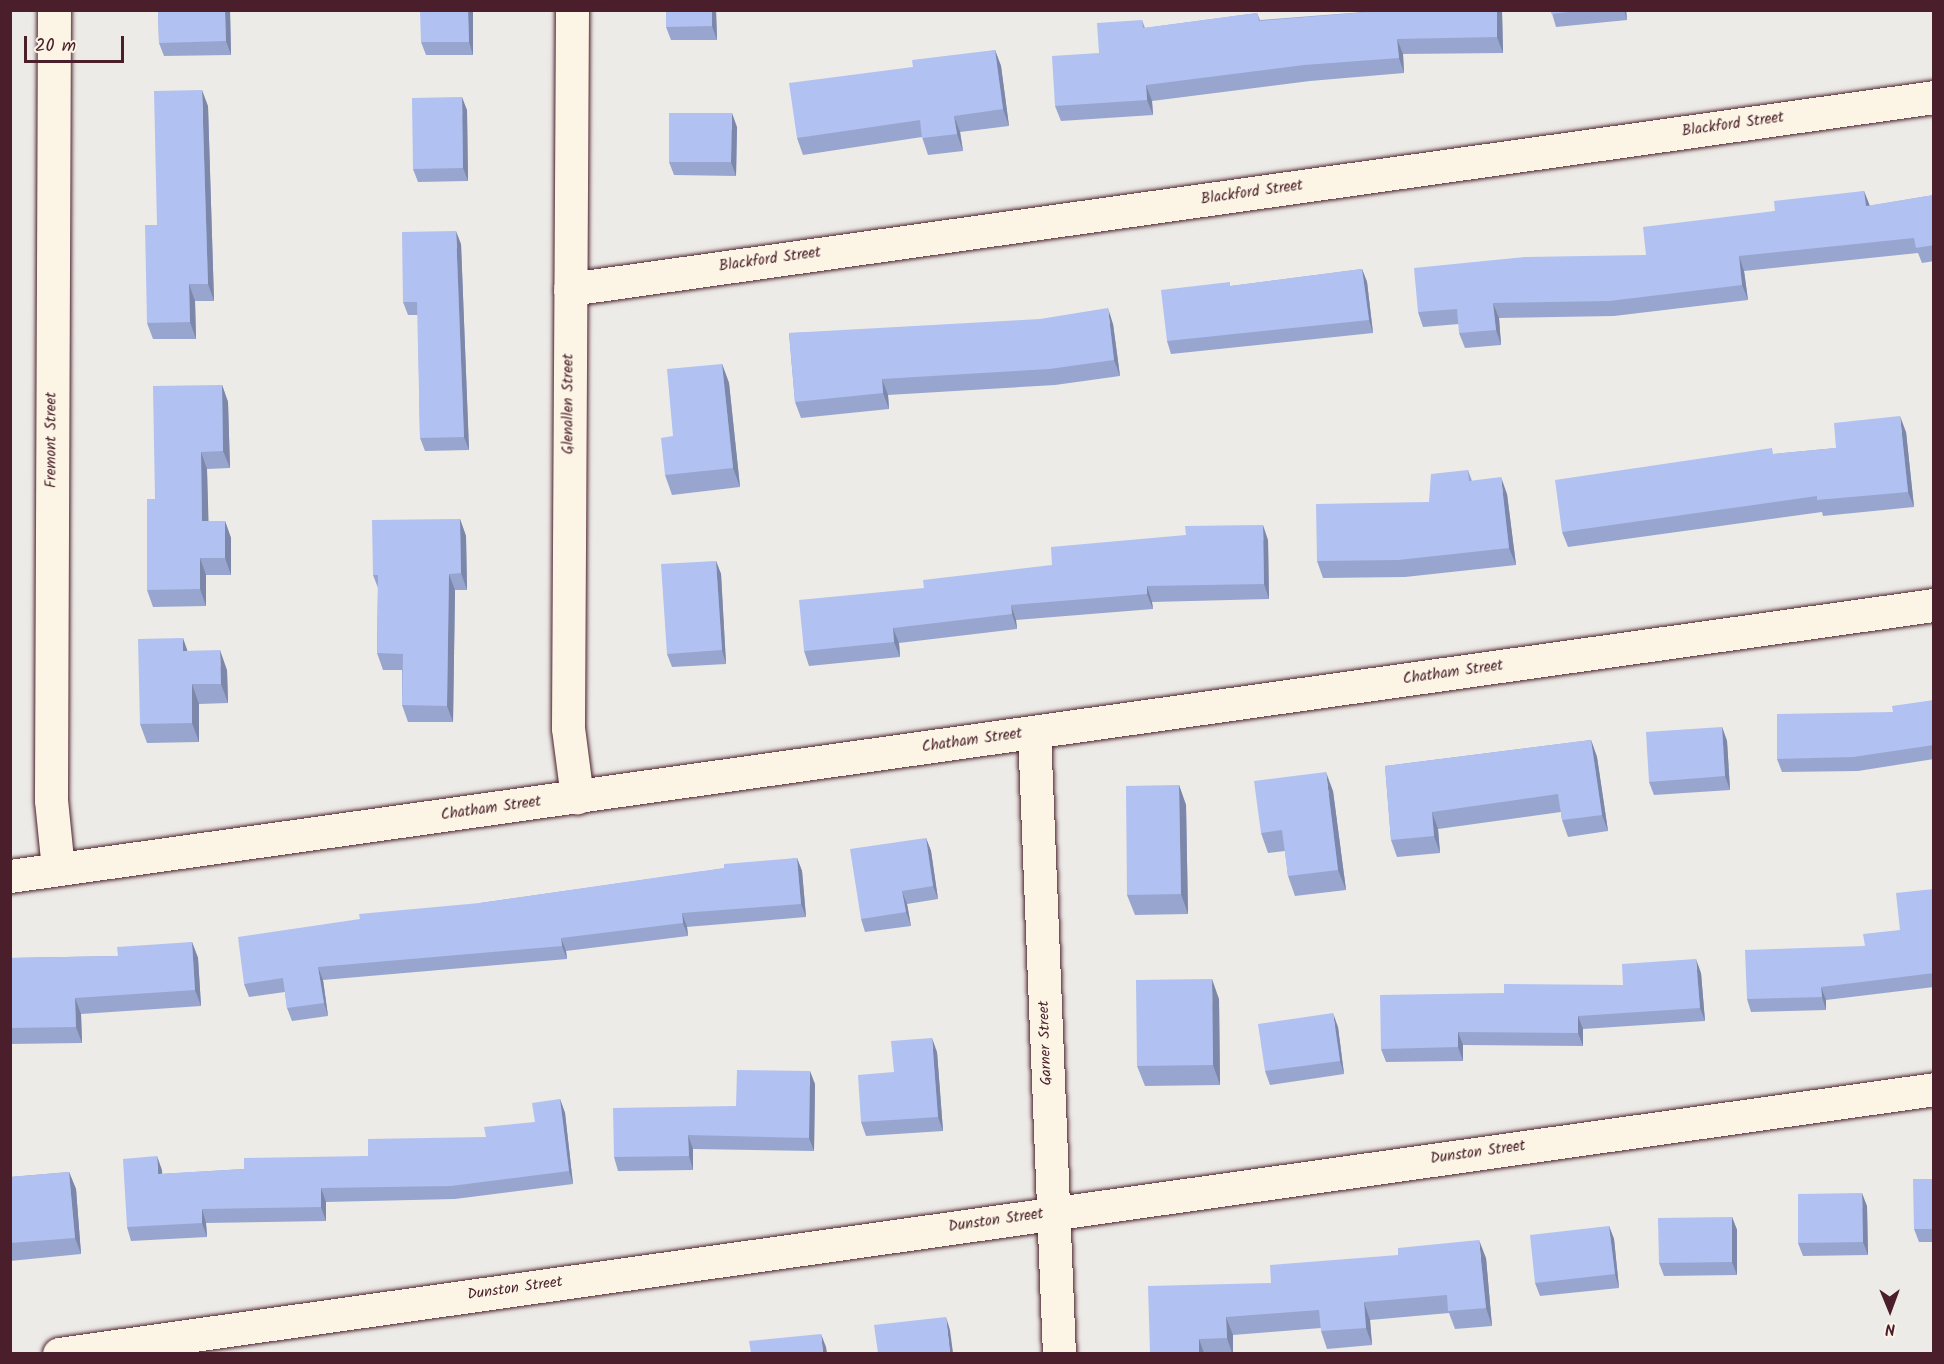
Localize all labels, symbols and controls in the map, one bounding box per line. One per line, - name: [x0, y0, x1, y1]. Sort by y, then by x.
- scale bar: [27, 24, 128, 62]
- text: 20 m: [35, 32, 76, 61]
- street label: Blackford Street: [1681, 109, 1785, 141]
- street label: Blackford Street: [1200, 177, 1304, 209]
- street label: Blackford Street: [718, 244, 822, 276]
- street label: Glenallen Street: [560, 354, 578, 454]
- street label: Fremont Street: [43, 392, 61, 488]
- street label: Chatham Street: [1402, 657, 1504, 689]
- street label: Chatham Street: [921, 725, 1023, 757]
- street label: Chatham Street: [440, 793, 542, 825]
- street label: Garner Street: [1036, 1000, 1056, 1086]
- street label: Dunston Street: [1429, 1137, 1527, 1169]
- street label: Dunston Street: [947, 1205, 1045, 1237]
- street label: Dunston Street: [466, 1273, 564, 1305]
- north arrow: [1860, 1280, 1920, 1340]
- text: N: [1885, 1316, 1896, 1341]

